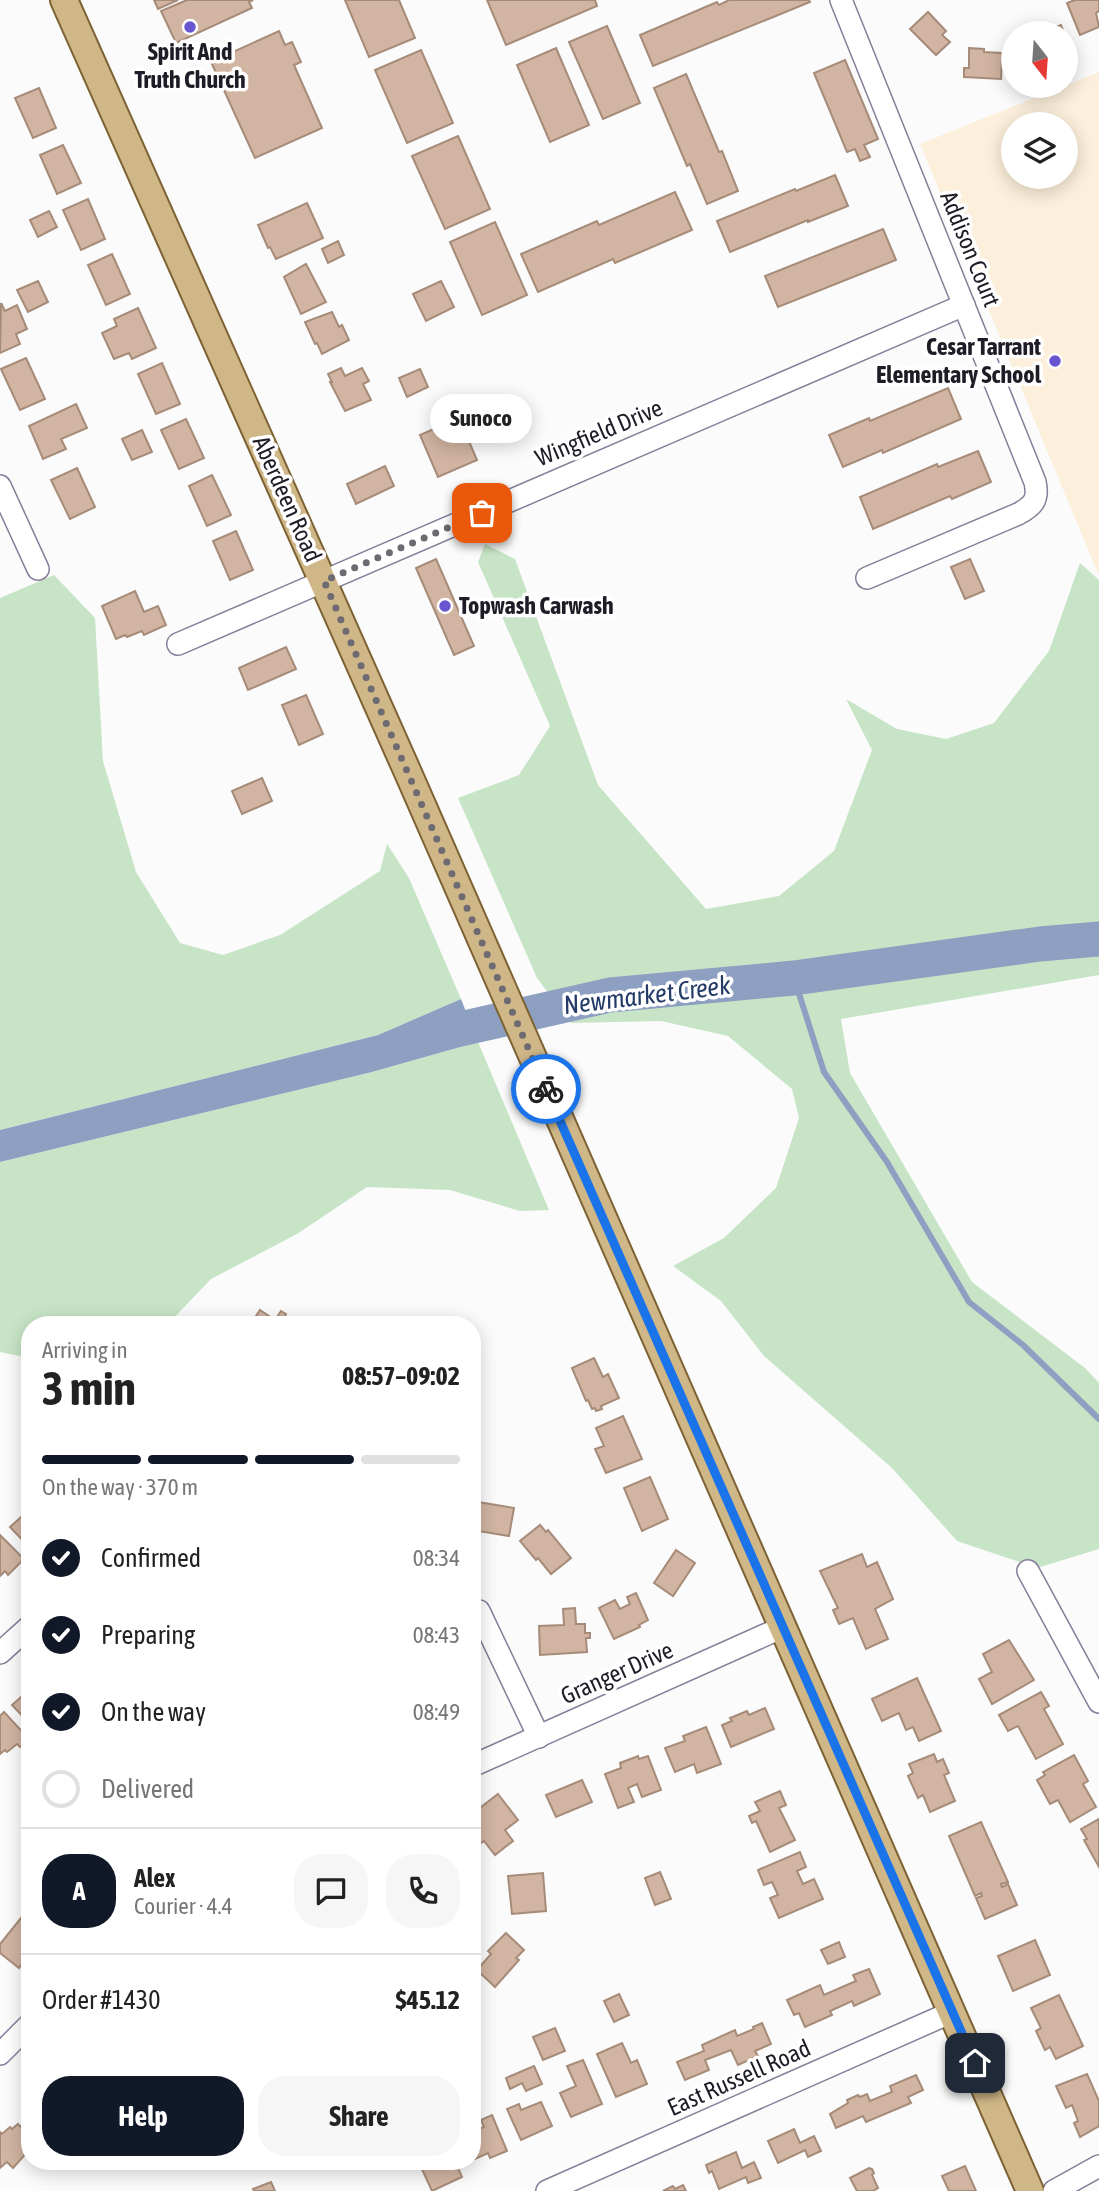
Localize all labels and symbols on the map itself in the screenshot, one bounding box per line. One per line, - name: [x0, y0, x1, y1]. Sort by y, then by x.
- marker: Spirit And Truth Church: [182, 19, 198, 35]
- north arrow: [1001, 21, 1078, 98]
- place label: Spirit And Truth Church: [134, 38, 246, 93]
- street label: Addison Court: [935, 187, 1006, 311]
- place label: Cesar Tarrant Elementary School: [876, 333, 1042, 388]
- marker: Cesar Tarrant Elementary School: [1047, 353, 1063, 369]
- callout: Sunoco: [431, 394, 533, 443]
- street label: Wingfield Drive: [531, 394, 666, 471]
- street label: Aberdeen Road: [248, 432, 327, 566]
- pin: [452, 483, 512, 543]
- place label: Topwash Carwash: [459, 592, 614, 619]
- marker: Topwash Carwash: [437, 598, 453, 614]
- water label: Newmarket Creek: [562, 970, 733, 1020]
- courier: [511, 1054, 581, 1124]
- street label: Granger Drive: [557, 1636, 677, 1709]
- pin: [945, 2033, 1005, 2093]
- street label: East Russell Road: [663, 2034, 814, 2121]

